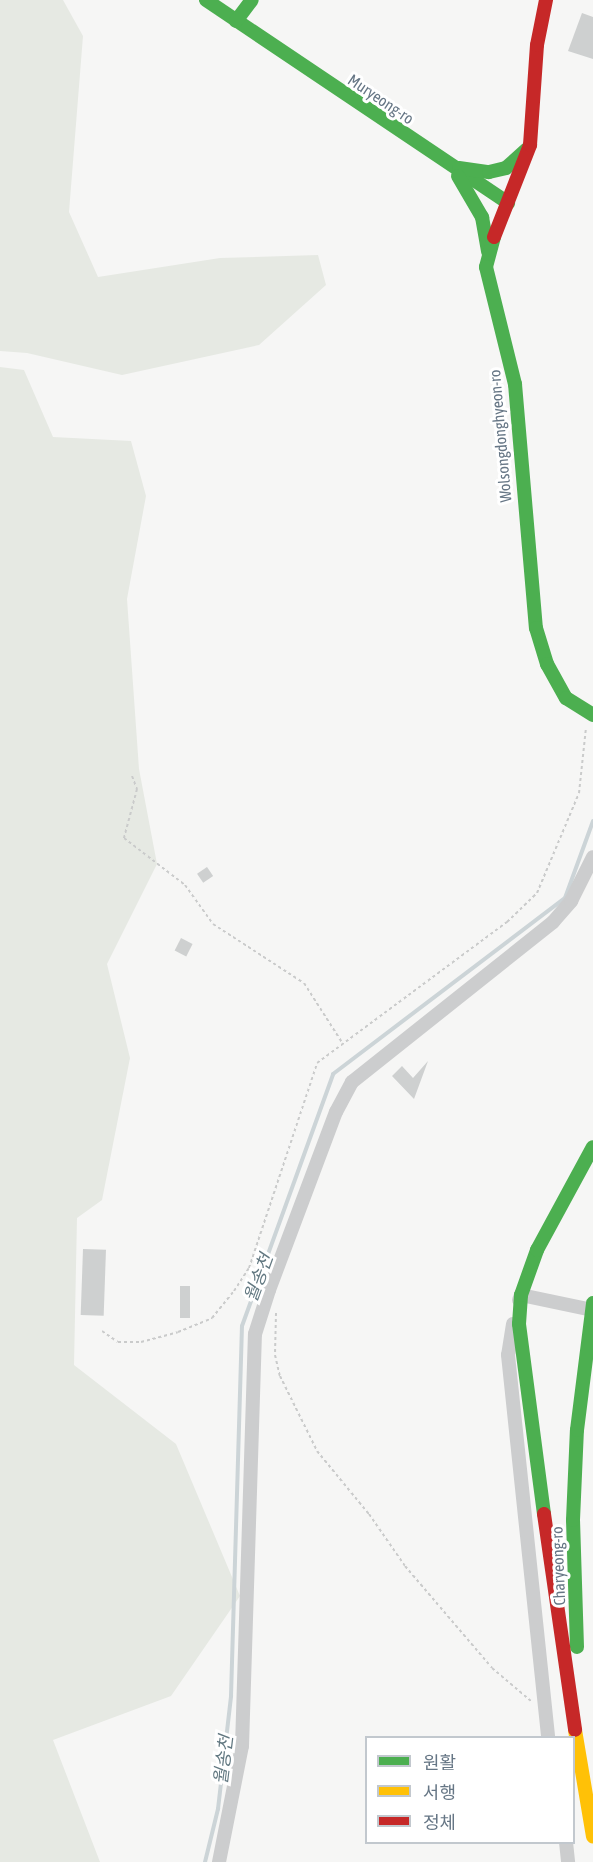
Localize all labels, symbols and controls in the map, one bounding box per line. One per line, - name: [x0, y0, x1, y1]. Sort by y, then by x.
- street label: Muryeong-ro: [344, 70, 418, 128]
- street label: Wolsongdonghyeon-ro: [485, 369, 515, 503]
- water label: 월송천: [240, 1251, 278, 1305]
- street label: Charyeong-ro: [547, 1526, 569, 1606]
- water label: 월송천: [210, 1734, 238, 1786]
- legend: [365, 1736, 575, 1844]
- text: 원활: [423, 1752, 456, 1773]
- text: 서행: [423, 1782, 456, 1803]
- text: 정체: [423, 1812, 456, 1833]

